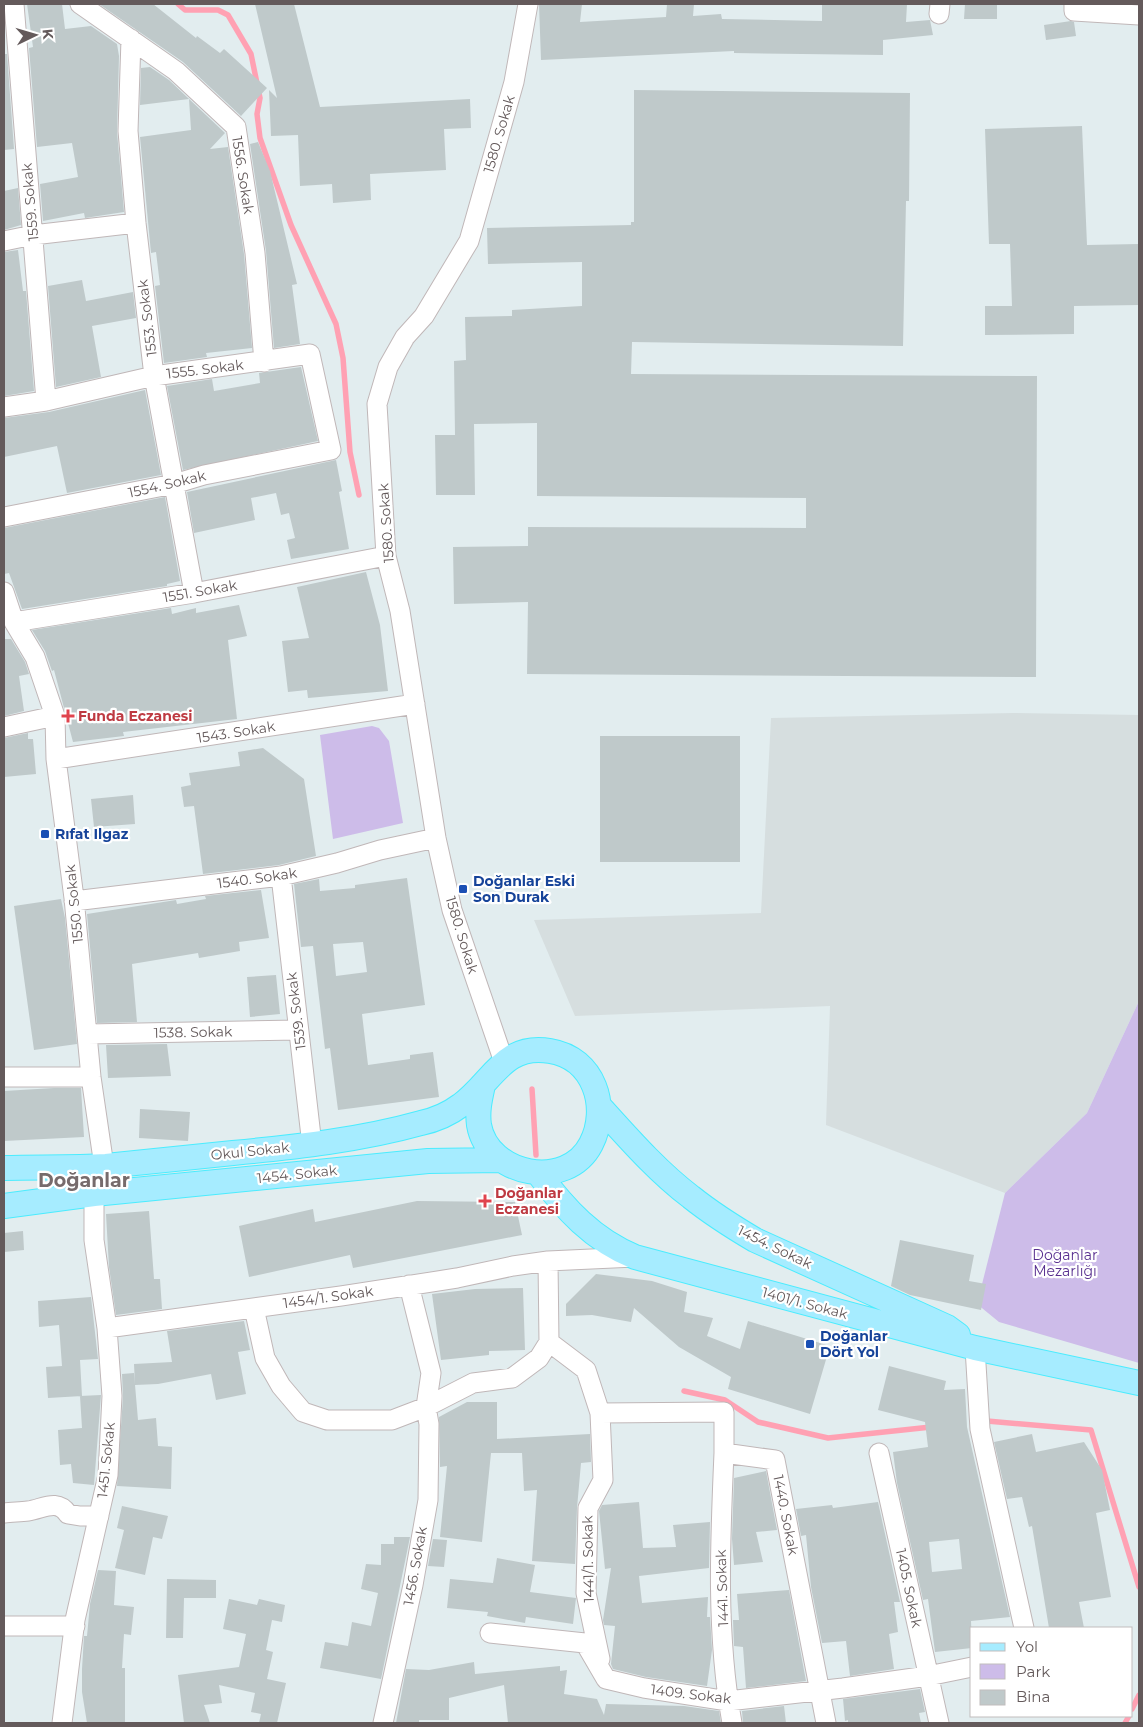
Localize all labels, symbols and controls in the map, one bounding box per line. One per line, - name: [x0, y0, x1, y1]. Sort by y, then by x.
- north arrow: [10, 10, 60, 60]
- text: K: [39, 28, 57, 40]
- street label: 1580. Sokak: [479, 93, 519, 175]
- street label: 1556. Sokak: [228, 135, 258, 216]
- street label: 1559. Sokak: [18, 162, 42, 242]
- street label: 1553. Sokak: [133, 278, 161, 358]
- street label: 1555. Sokak: [165, 355, 245, 383]
- street label: 1554. Sokak: [126, 466, 208, 502]
- street label: 1580. Sokak: [374, 482, 398, 563]
- street label: 1551. Sokak: [162, 576, 239, 606]
- place label: Funda Eczanesi: [78, 707, 192, 725]
- marker: Funda Eczanesi: [62, 710, 74, 722]
- street label: 1543. Sokak: [196, 717, 277, 747]
- place label: Rıfat Ilgaz: [55, 825, 129, 843]
- marker: Rıfat Ilgaz: [39, 828, 51, 840]
- street label: 1550. Sokak: [61, 863, 87, 944]
- street label: 1540. Sokak: [216, 863, 299, 892]
- place label: Doğanlar Eski Son Durak: [473, 872, 575, 906]
- marker: Doğanlar Eski Son Durak: [457, 883, 469, 895]
- street label: 1580. Sokak: [442, 894, 482, 976]
- street label: 1539. Sokak: [282, 971, 310, 1051]
- street label: 1538. Sokak: [153, 1022, 233, 1042]
- street label: Okul Sokak: [210, 1138, 291, 1164]
- street label: 1454. Sokak: [256, 1161, 339, 1187]
- district label: Doğanlar: [38, 1169, 130, 1192]
- place label: Doğanlar Eczanesi: [495, 1184, 563, 1218]
- marker: Doğanlar Eczanesi: [479, 1195, 491, 1207]
- street label: 1454. Sokak: [735, 1221, 816, 1273]
- park label: Doğanlar Mezarlığı: [1032, 1246, 1098, 1280]
- street label: 1454/1. Sokak: [282, 1282, 375, 1312]
- street label: 1401/1. Sokak: [760, 1283, 850, 1323]
- place label: Doğanlar Dört Yol: [820, 1327, 888, 1361]
- marker: Doğanlar Dört Yol: [804, 1338, 816, 1350]
- street label: 1451. Sokak: [93, 1421, 119, 1499]
- street label: 1440. Sokak: [769, 1473, 803, 1557]
- street label: 1441/1. Sokak: [578, 1515, 598, 1603]
- street label: 1456. Sokak: [399, 1525, 431, 1607]
- street label: 1405. Sokak: [892, 1547, 926, 1630]
- street label: 1441. Sokak: [712, 1549, 732, 1627]
- legend: [970, 1627, 1133, 1717]
- text: Yol: [1016, 1637, 1038, 1656]
- text: Park: [1016, 1662, 1050, 1681]
- street label: 1409. Sokak: [650, 1680, 733, 1708]
- text: Bina: [1016, 1687, 1050, 1706]

